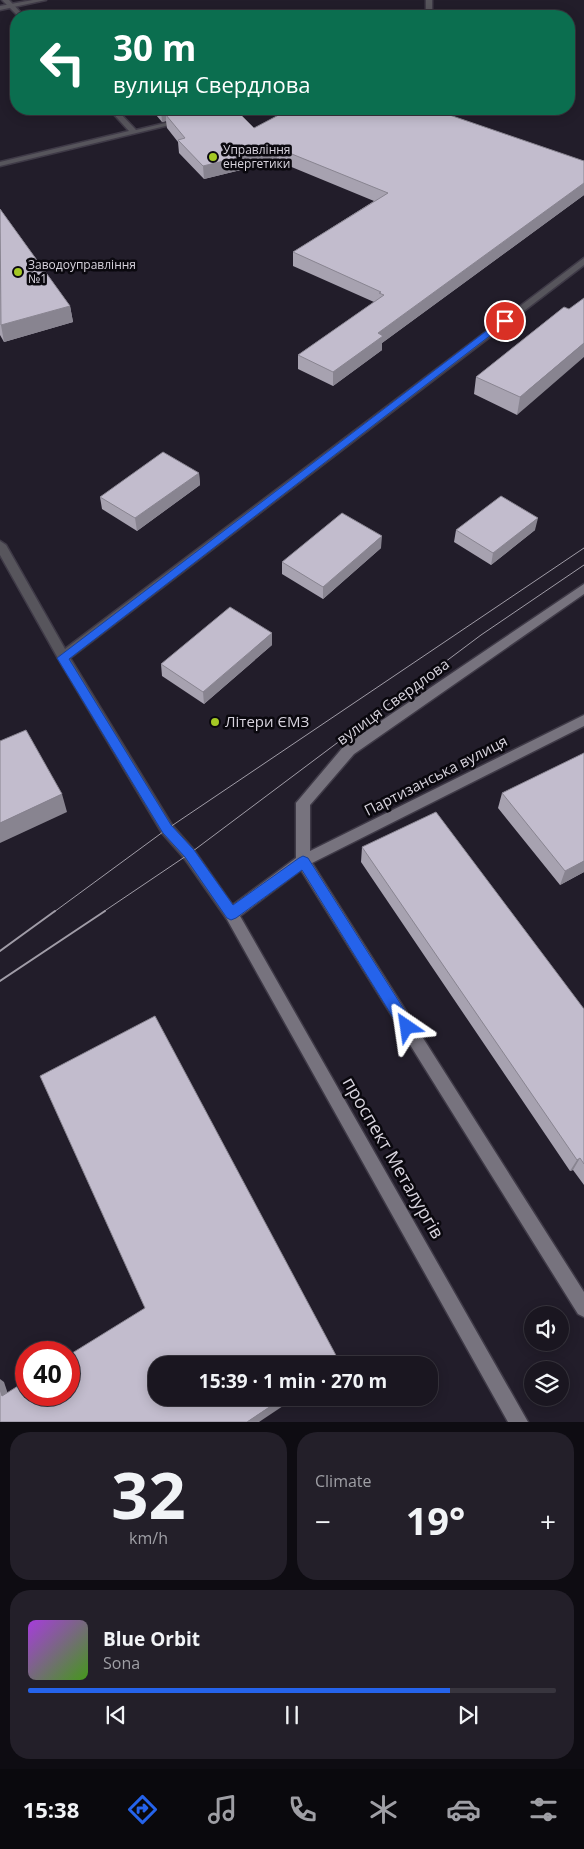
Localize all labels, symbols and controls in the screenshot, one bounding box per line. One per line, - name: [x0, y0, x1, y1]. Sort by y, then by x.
- text: 30 m: [113, 24, 196, 71]
- icon: left: [30, 30, 95, 95]
- text: вулиця Свердлова: [113, 69, 311, 99]
- place label: Управління енергетики: [223, 141, 290, 172]
- marker: Управління енергетики: [207, 151, 219, 163]
- place label: Заводоуправління №1: [28, 256, 136, 287]
- marker: Заводоуправління №1: [12, 266, 24, 278]
- pin: [484, 300, 526, 342]
- icon: arrive: [491, 307, 519, 335]
- street label: вулиця Свердлова: [332, 654, 453, 749]
- place label: Літери ЄМЗ: [225, 711, 309, 731]
- marker: Літери ЄМЗ: [209, 716, 221, 728]
- street label: Партизанська вулиця: [361, 730, 511, 820]
- position arrow: [380, 1000, 432, 1052]
- street label: проспект Металургів: [338, 1072, 450, 1243]
- map controls: [524, 1306, 569, 1406]
- button: sound: [524, 1306, 569, 1351]
- speed limit sign: 40: [15, 1341, 80, 1406]
- button: layers: [524, 1361, 569, 1406]
- text: 15:39 · 1 min · 270 m: [199, 1368, 387, 1394]
- text: 32: [111, 1450, 186, 1538]
- text: Climate: [315, 1470, 372, 1492]
- text: 19°: [406, 1494, 465, 1546]
- text: −: [315, 1502, 331, 1540]
- text: +: [540, 1502, 556, 1540]
- text: km/h: [129, 1527, 168, 1549]
- text: Blue Orbit: [103, 1626, 200, 1652]
- text: Sona: [103, 1652, 140, 1674]
- icon: previous: [102, 1701, 130, 1729]
- icon: pause: [278, 1701, 306, 1729]
- icon: next: [454, 1701, 482, 1729]
- icon: directions: [125, 1792, 160, 1827]
- icon: music: [205, 1792, 240, 1827]
- icon: phone: [285, 1792, 320, 1827]
- icon: climate: [366, 1792, 401, 1827]
- icon: car: [446, 1792, 481, 1827]
- icon: filters: [526, 1792, 561, 1827]
- text: 15:38: [23, 1794, 79, 1824]

